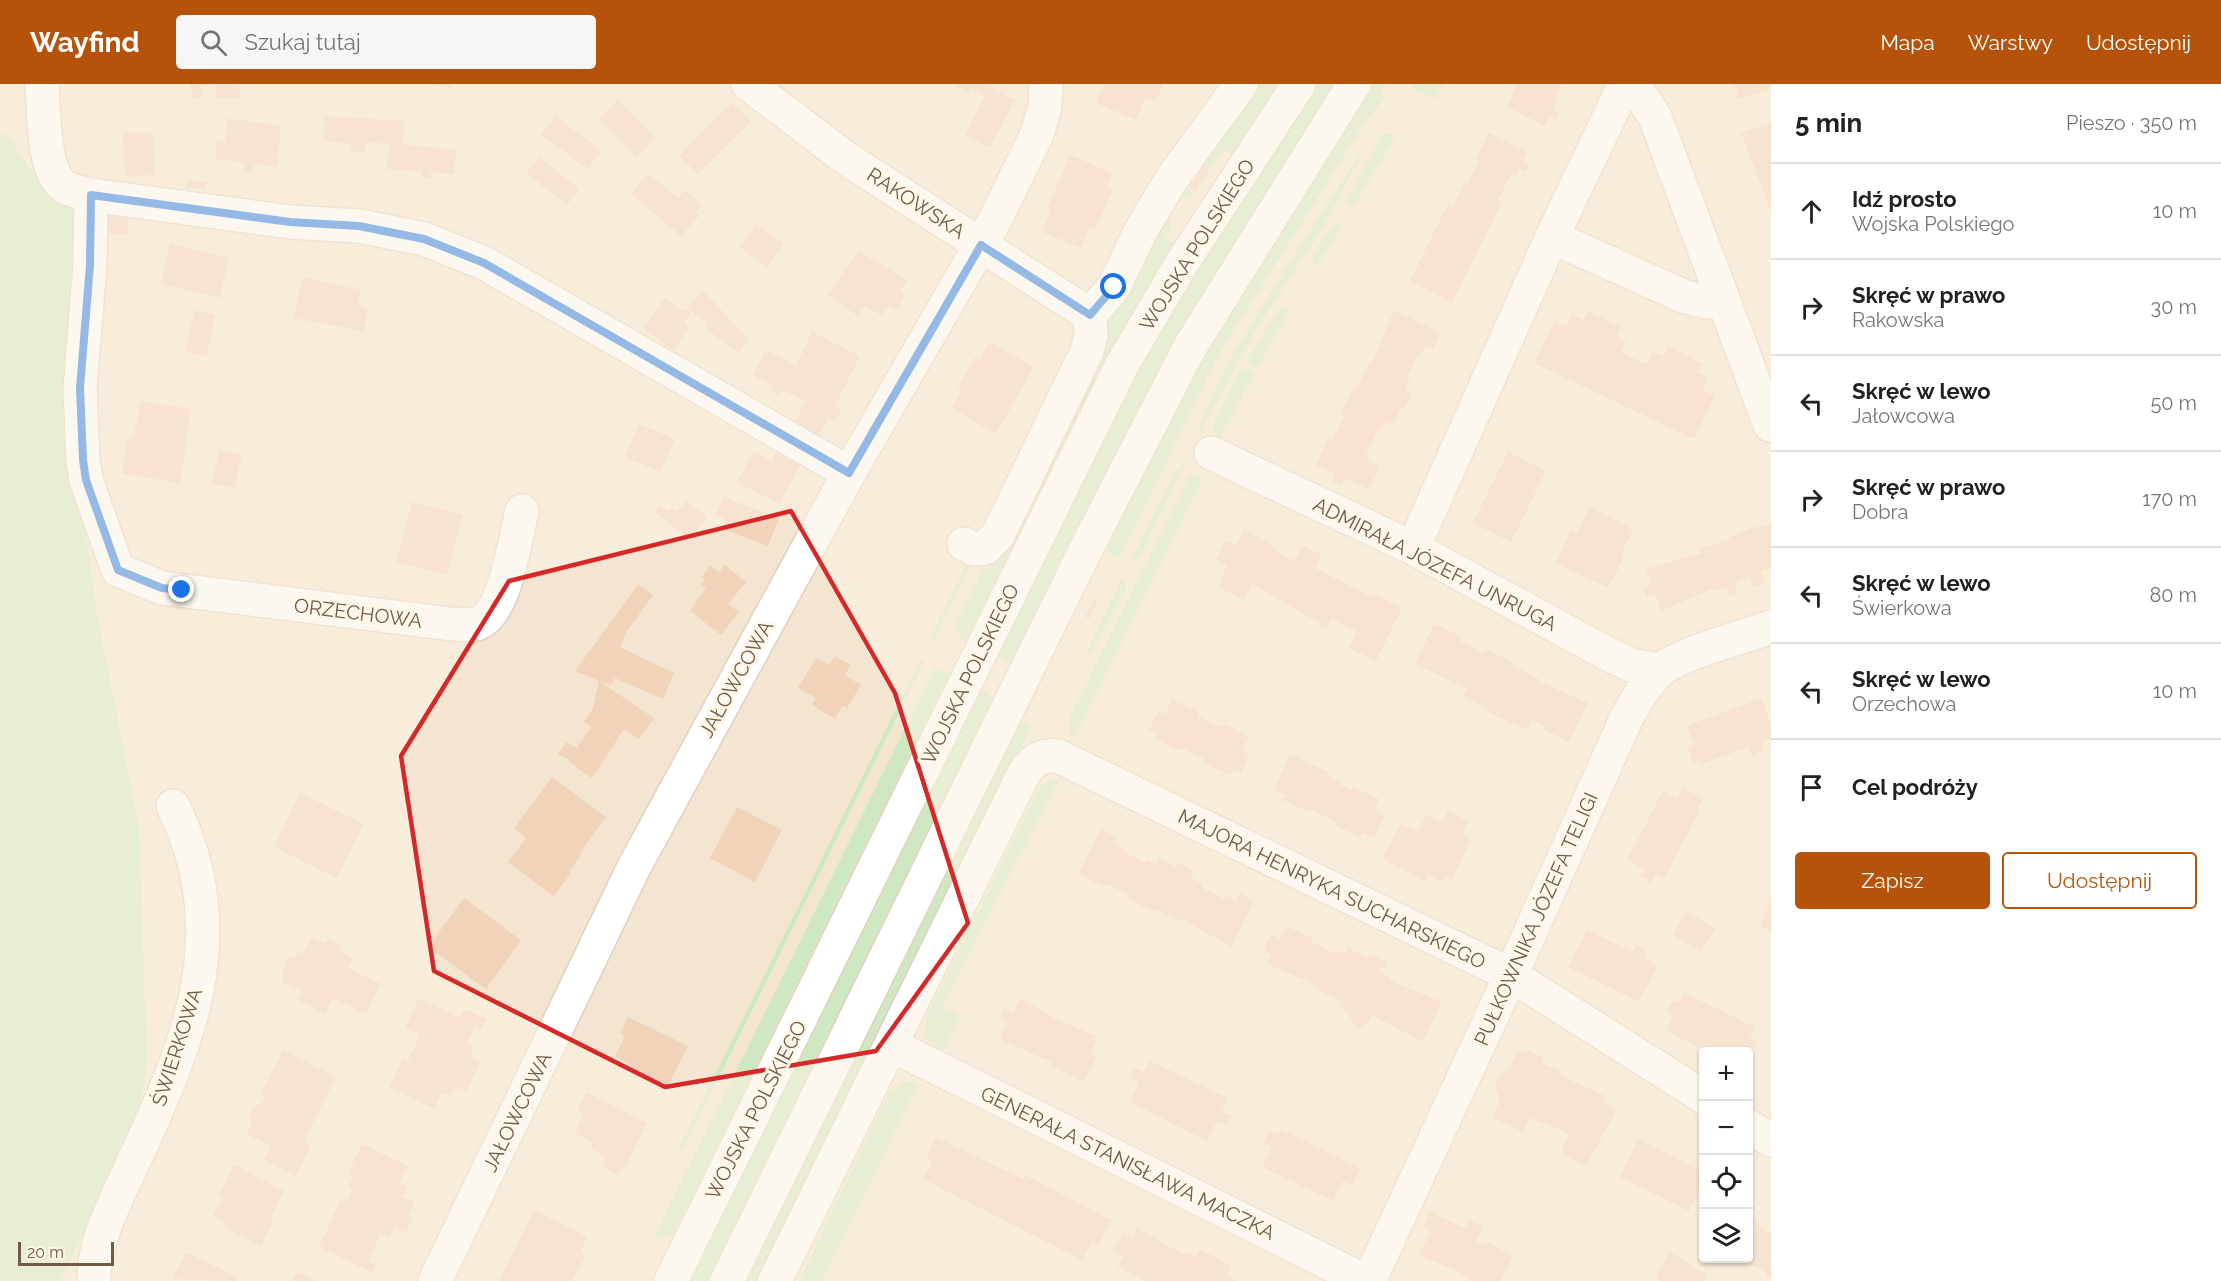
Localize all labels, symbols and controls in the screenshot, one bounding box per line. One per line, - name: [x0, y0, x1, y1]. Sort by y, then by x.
- search box: [176, 15, 596, 69]
- text: Wayfind: [30, 26, 140, 59]
- icon: search: [197, 26, 230, 59]
- text: Szukaj tutaj: [245, 29, 361, 55]
- text: Mapa: [1880, 30, 1935, 55]
- text: Warstwy: [1968, 30, 2053, 55]
- text: Udostępnij: [2086, 30, 2191, 55]
- text: 5 min: [1795, 108, 1862, 138]
- text: Pieszo · 350 m: [2066, 111, 2197, 135]
- street label: WOJSKA POLSKIEGO: [1134, 155, 1260, 335]
- street label: RAKOWSKA: [862, 162, 970, 244]
- text: Idź prosto: [1852, 186, 1957, 212]
- icon: ahead: [1795, 195, 1828, 228]
- text: 10 m: [2153, 199, 2197, 223]
- text: Wojska Polskiego: [1852, 212, 2014, 236]
- route start: [1100, 273, 1126, 299]
- text: Skręć w prawo: [1852, 282, 2005, 308]
- icon: right: [1795, 291, 1828, 324]
- text: 30 m: [2151, 295, 2197, 319]
- text: Rakowska: [1852, 308, 1945, 332]
- text: Skręć w lewo: [1852, 378, 1991, 404]
- icon: left: [1795, 387, 1828, 420]
- text: 50 m: [2150, 391, 2197, 415]
- text: Jałowcowa: [1852, 404, 1955, 428]
- text: Skręć w prawo: [1852, 474, 2005, 500]
- icon: right: [1795, 483, 1828, 516]
- text: 170 m: [2142, 487, 2197, 511]
- street label: ADMIRAŁA JÓZEFA UNRUGA: [1309, 492, 1561, 636]
- text: Dobra: [1852, 500, 1908, 524]
- text: Skręć w lewo: [1852, 570, 1991, 596]
- route end: [168, 576, 194, 602]
- icon: left: [1795, 579, 1828, 612]
- street label: WOJSKA POLSKIEGO: [916, 580, 1024, 768]
- text: 80 m: [2149, 583, 2197, 607]
- street label: ORZECHOWA: [293, 593, 424, 633]
- text: Świerkowa: [1852, 596, 1952, 620]
- street label: JAŁOWCOWA: [694, 616, 778, 742]
- text: Skręć w lewo: [1852, 666, 1991, 692]
- icon: left: [1795, 675, 1828, 708]
- text: 10 m: [2153, 679, 2197, 703]
- text: Orzechowa: [1852, 692, 1956, 716]
- icon: arrive: [1795, 771, 1828, 804]
- text: Cel podróży: [1852, 774, 1978, 800]
- street label: PUŁKOWNIKA JÓZEFA TELIGI: [1469, 789, 1603, 1049]
- street label: MAJORA HENRYKA SUCHARSKIEGO: [1174, 804, 1490, 974]
- button: Zapisz: [1795, 852, 1990, 909]
- button: Udostępnij: [2002, 852, 2197, 909]
- street label: ŚWIERKOWA: [146, 984, 208, 1109]
- street label: WOJSKA POLSKIEGO: [700, 1016, 812, 1204]
- map controls: [1699, 1047, 1753, 1263]
- button: +: [1699, 1047, 1753, 1101]
- street label: JAŁOWCOWA: [478, 1048, 557, 1176]
- street label: GENERAŁA STANISŁAWA MACZKA: [977, 1081, 1280, 1245]
- button: −: [1699, 1101, 1753, 1155]
- button: locate: [1699, 1155, 1753, 1209]
- button: layers: [1699, 1209, 1753, 1263]
- scale bar: [18, 1239, 114, 1266]
- text: 20 m: [27, 1243, 64, 1262]

